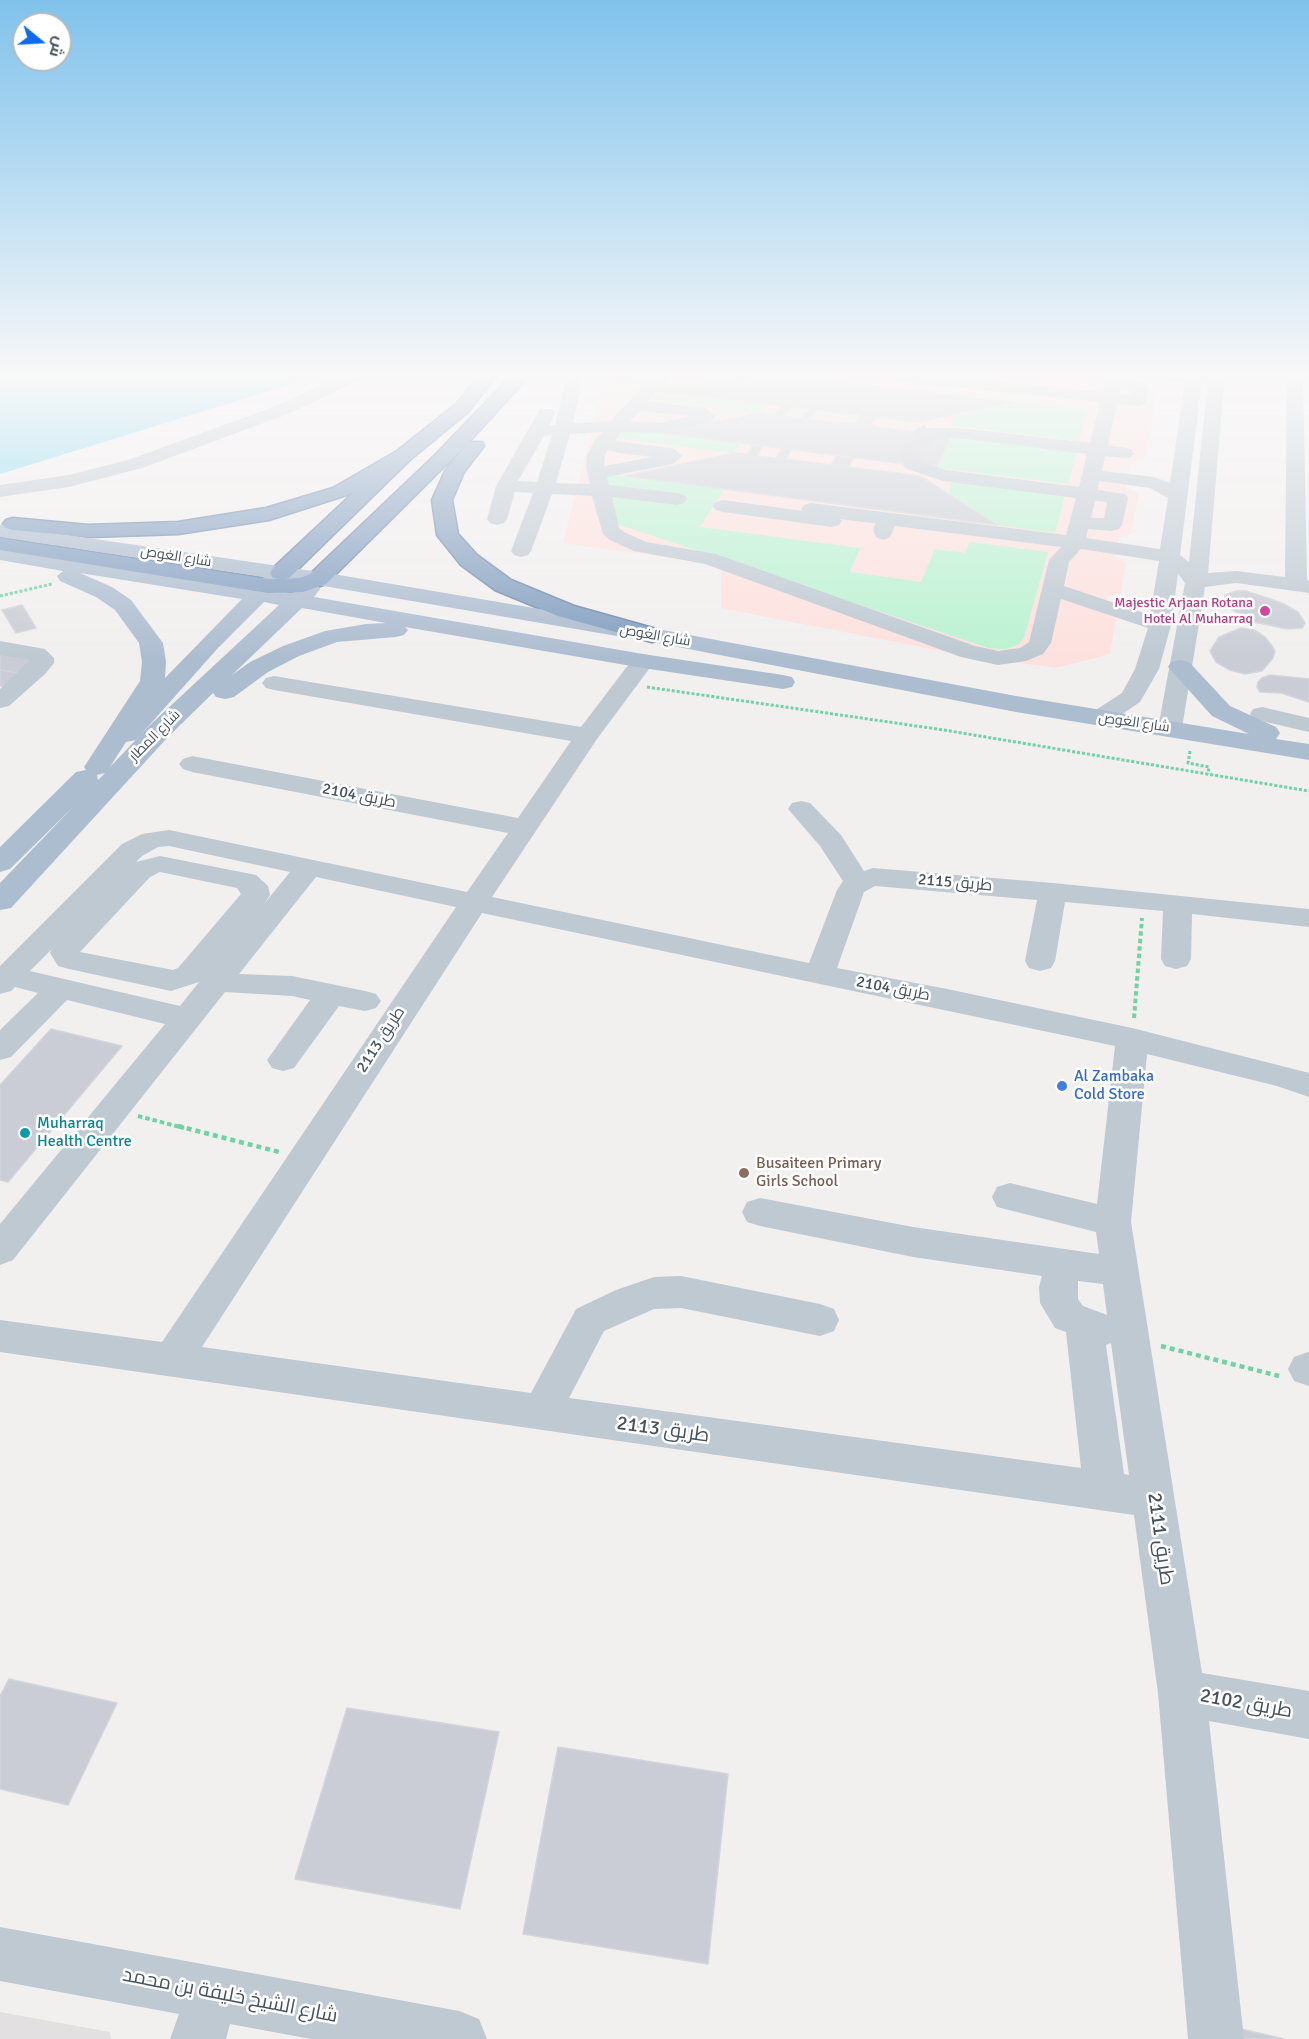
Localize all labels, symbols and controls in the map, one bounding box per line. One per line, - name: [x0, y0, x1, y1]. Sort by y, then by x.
- north arrow: [12, 12, 72, 72]
- text: ش: [45, 34, 70, 60]
- street label: شارع الغوص: [139, 543, 213, 571]
- place label: Majestic Arjaan Rotana Hotel Al Muharraq: [1114, 595, 1253, 628]
- marker: Majestic Arjaan Rotana Hotel Al Muharraq: [1258, 604, 1272, 618]
- street label: شارع الغوص: [618, 622, 692, 650]
- street label: شارع المطار: [126, 707, 184, 765]
- street label: شارع الغوص: [1097, 710, 1171, 736]
- street label: طريق 2104: [321, 779, 397, 813]
- street label: طريق 2115: [917, 870, 993, 896]
- street label: طريق 2104: [855, 972, 931, 1006]
- street label: طريق 2113: [353, 1003, 409, 1077]
- place label: Al Zambaka Cold Store: [1074, 1067, 1154, 1105]
- marker: Al Zambaka Cold Store: [1055, 1079, 1069, 1093]
- place label: Muharraq Health Centre: [37, 1114, 132, 1152]
- marker: Muharraq Health Centre: [18, 1126, 32, 1140]
- place label: Busaiteen Primary Girls School: [756, 1154, 882, 1192]
- marker: Busaiteen Primary Girls School: [737, 1166, 751, 1180]
- street label: طريق 2113: [615, 1412, 711, 1448]
- street label: طريق 2111: [1142, 1491, 1178, 1587]
- street label: طريق 2102: [1198, 1684, 1294, 1724]
- street label: شارع الشيخ خليفة بن محمد: [120, 1963, 340, 2029]

